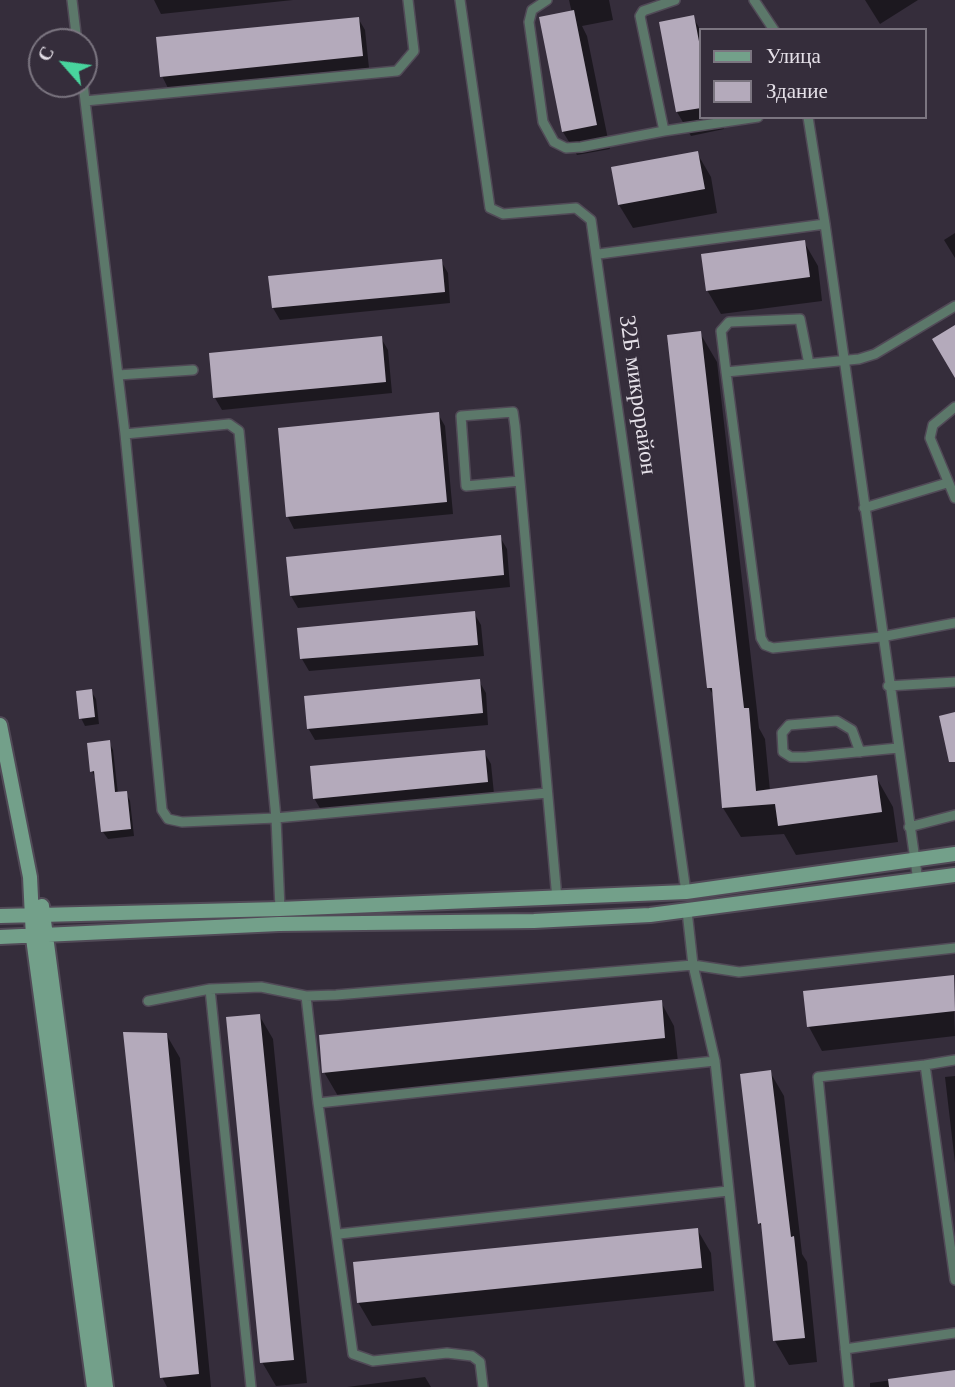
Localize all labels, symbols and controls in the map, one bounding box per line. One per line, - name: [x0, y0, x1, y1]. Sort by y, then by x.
- north arrow: [28, 28, 98, 98]
- legend: [699, 28, 927, 119]
- text: С: [33, 43, 58, 65]
- text: Улица: [766, 44, 821, 68]
- text: Здание: [766, 79, 828, 103]
- street label: 32Б микрорайон: [612, 313, 662, 477]

